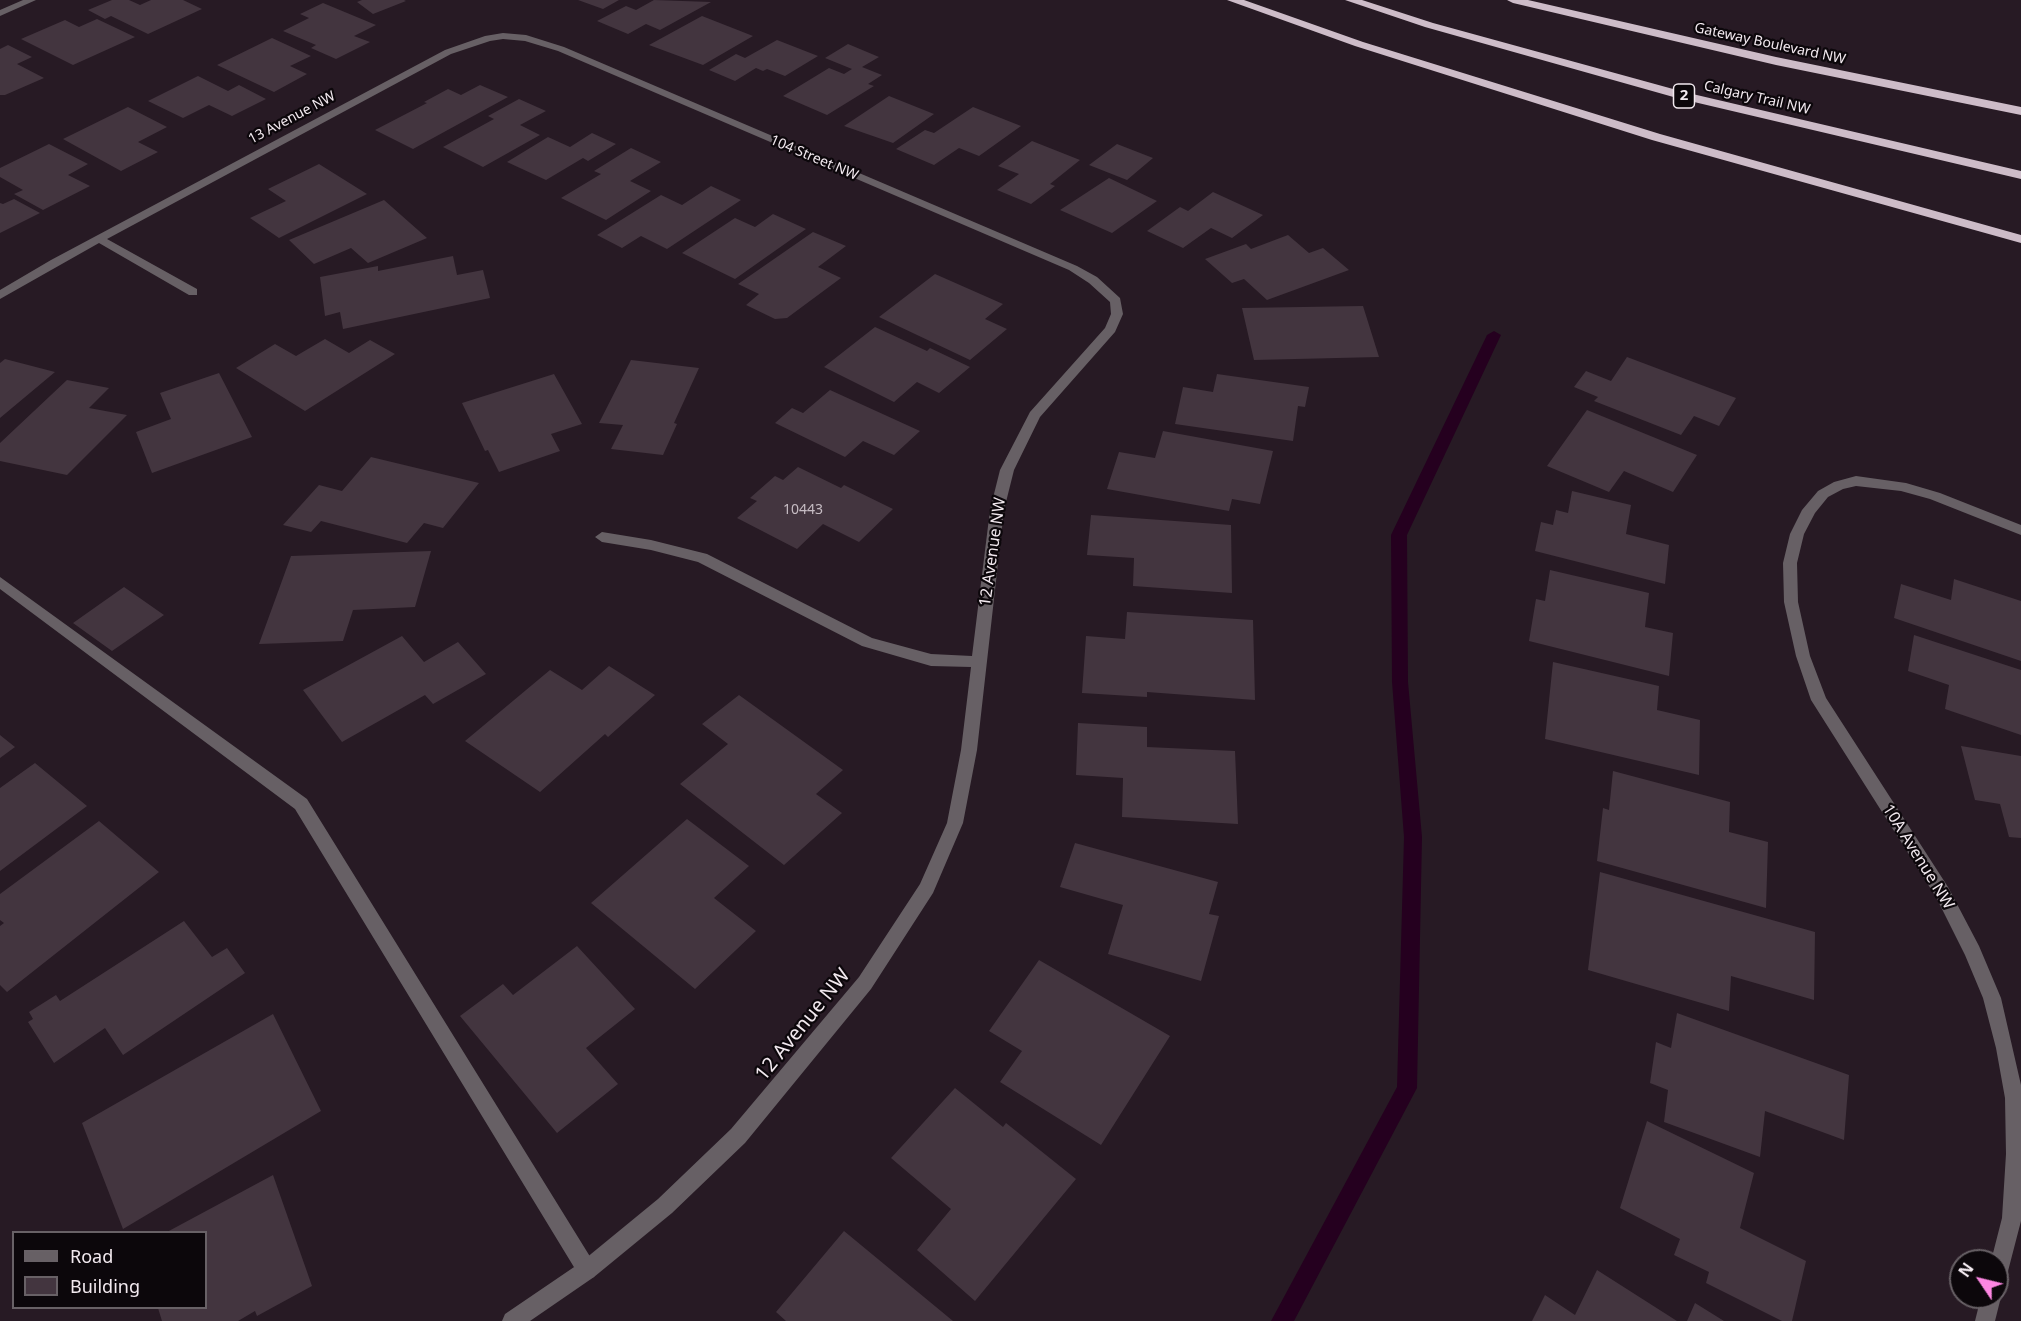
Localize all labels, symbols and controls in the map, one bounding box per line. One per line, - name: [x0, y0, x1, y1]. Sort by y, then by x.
- street label: Gateway Boulevard NW: [1693, 20, 1847, 68]
- street label: Calgary Trail NW: [1702, 78, 1812, 118]
- road number: 2: [1674, 84, 1694, 108]
- street label: 13 Avenue NW: [246, 88, 338, 148]
- street label: 104 Street NW: [767, 132, 861, 184]
- street label: 12 Avenue NW: [976, 496, 1010, 608]
- house number: 10443: [783, 502, 823, 518]
- street label: 10A Avenue NW: [1878, 801, 1958, 913]
- street label: 12 Avenue NW: [750, 964, 856, 1086]
- legend: [12, 1231, 207, 1309]
- text: Road: [70, 1244, 113, 1268]
- north arrow: [1949, 1249, 2009, 1309]
- text: N: [1953, 1258, 1979, 1281]
- text: Building: [70, 1274, 140, 1298]

